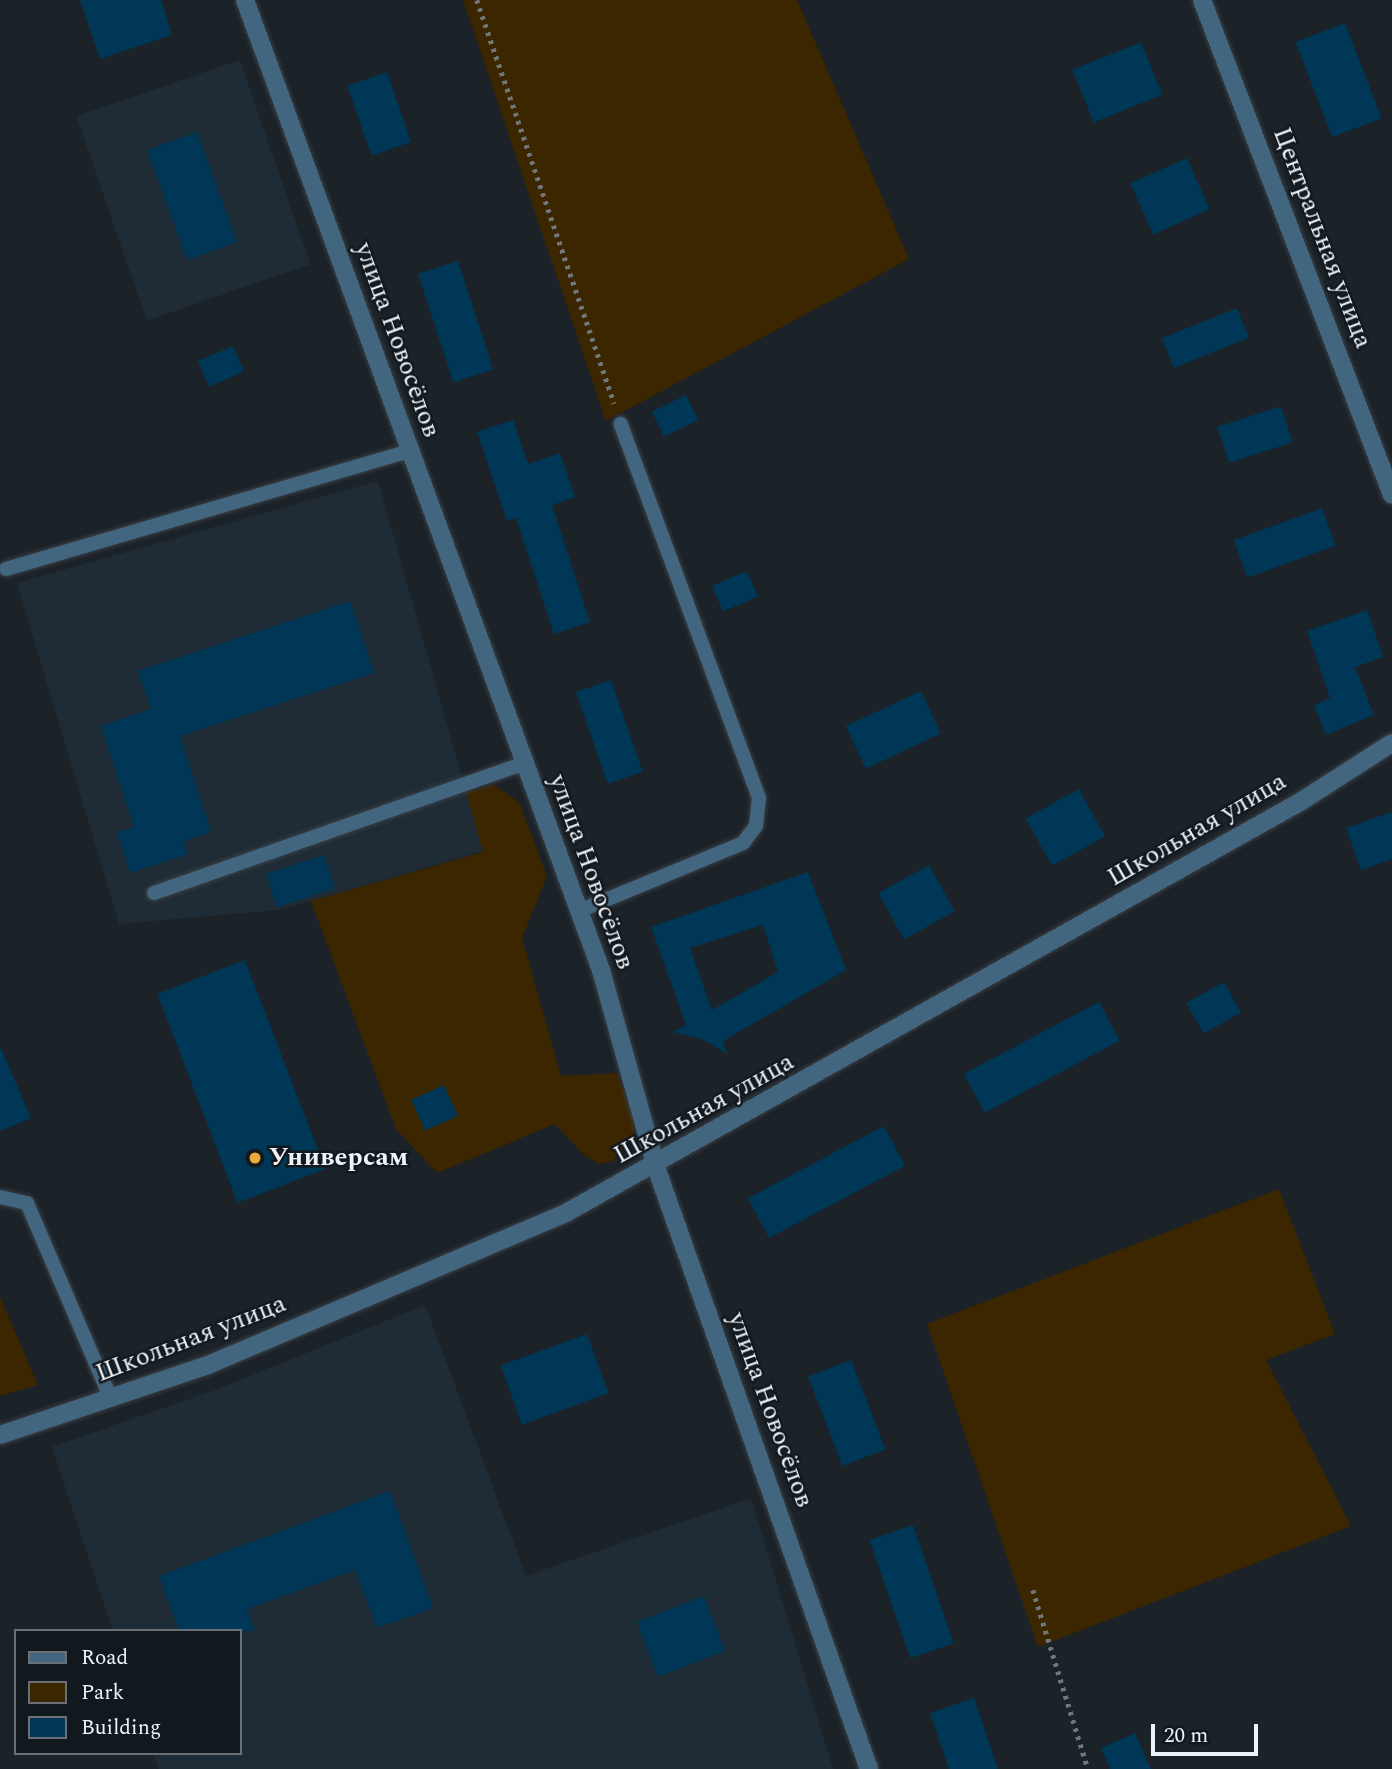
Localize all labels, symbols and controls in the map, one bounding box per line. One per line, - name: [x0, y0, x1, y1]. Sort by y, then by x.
- street label: Центральная улица: [1265, 123, 1379, 353]
- street label: улица Новосёлов: [347, 238, 447, 442]
- street label: Школьная улица: [1102, 766, 1292, 894]
- street label: улица Новосёлов: [541, 770, 641, 974]
- street label: Школьная улица: [608, 1047, 800, 1171]
- place label: Универсам: [269, 1142, 408, 1174]
- marker: Универсам: [247, 1150, 263, 1166]
- street label: Школьная улица: [92, 1288, 290, 1390]
- street label: улица Новосёлов: [720, 1308, 820, 1512]
- legend: [14, 1629, 242, 1755]
- text: Road: [81, 1642, 128, 1674]
- text: Park: [81, 1677, 124, 1709]
- scale bar: [1154, 1710, 1261, 1754]
- text: Building: [81, 1712, 161, 1744]
- text: 20 m: [1164, 1720, 1208, 1752]

